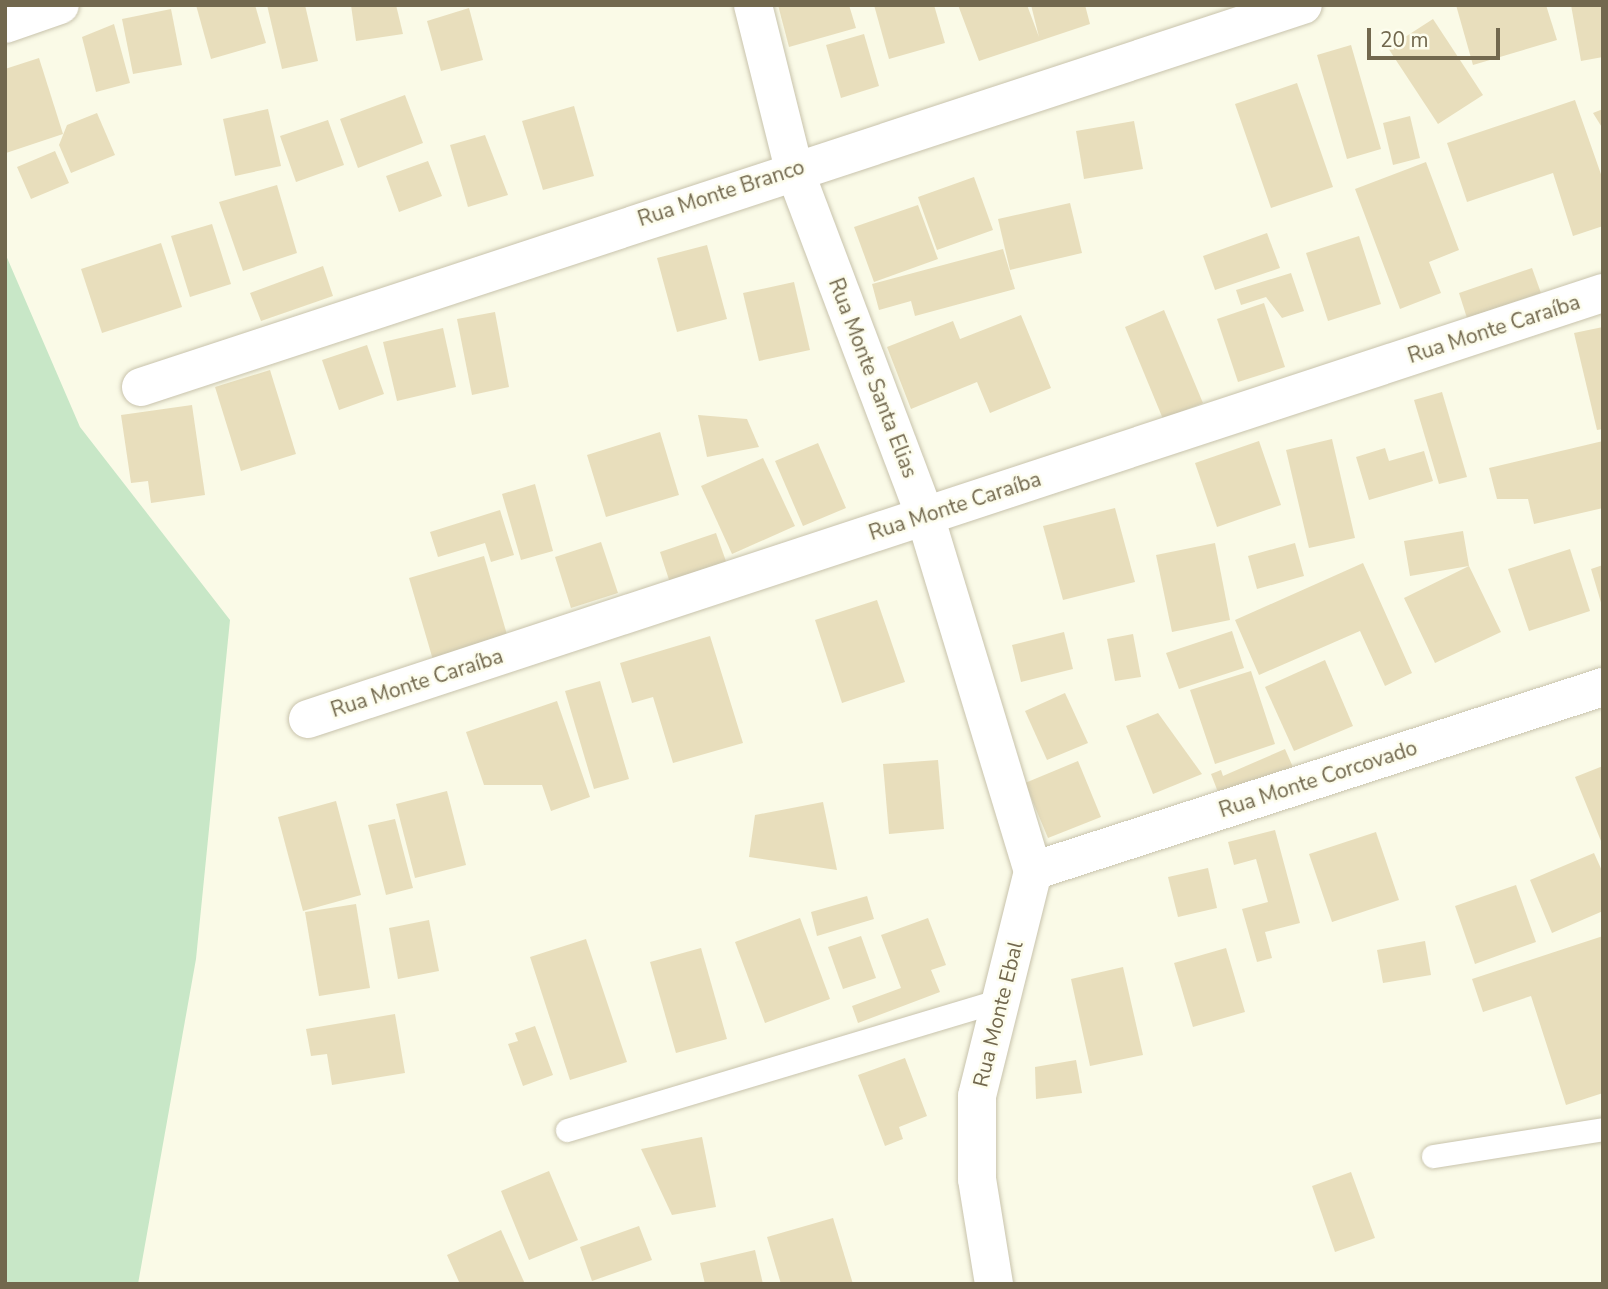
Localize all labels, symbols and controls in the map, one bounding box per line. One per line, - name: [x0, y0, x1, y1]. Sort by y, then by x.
- scale bar: [1370, 14, 1503, 58]
- text: 20 m: [1380, 26, 1429, 54]
- street label: Rua Monte Branco: [635, 154, 807, 232]
- street label: Rua Monte Santa Elias: [823, 274, 923, 482]
- street label: Rua Monte Caraíba: [1405, 289, 1583, 369]
- street label: Rua Monte Caraíba: [866, 466, 1044, 546]
- street label: Rua Monte Caraíba: [328, 643, 506, 723]
- street label: Rua Monte Corcovado: [1216, 735, 1420, 823]
- street label: Rua Monte Ebal: [968, 938, 1028, 1090]

